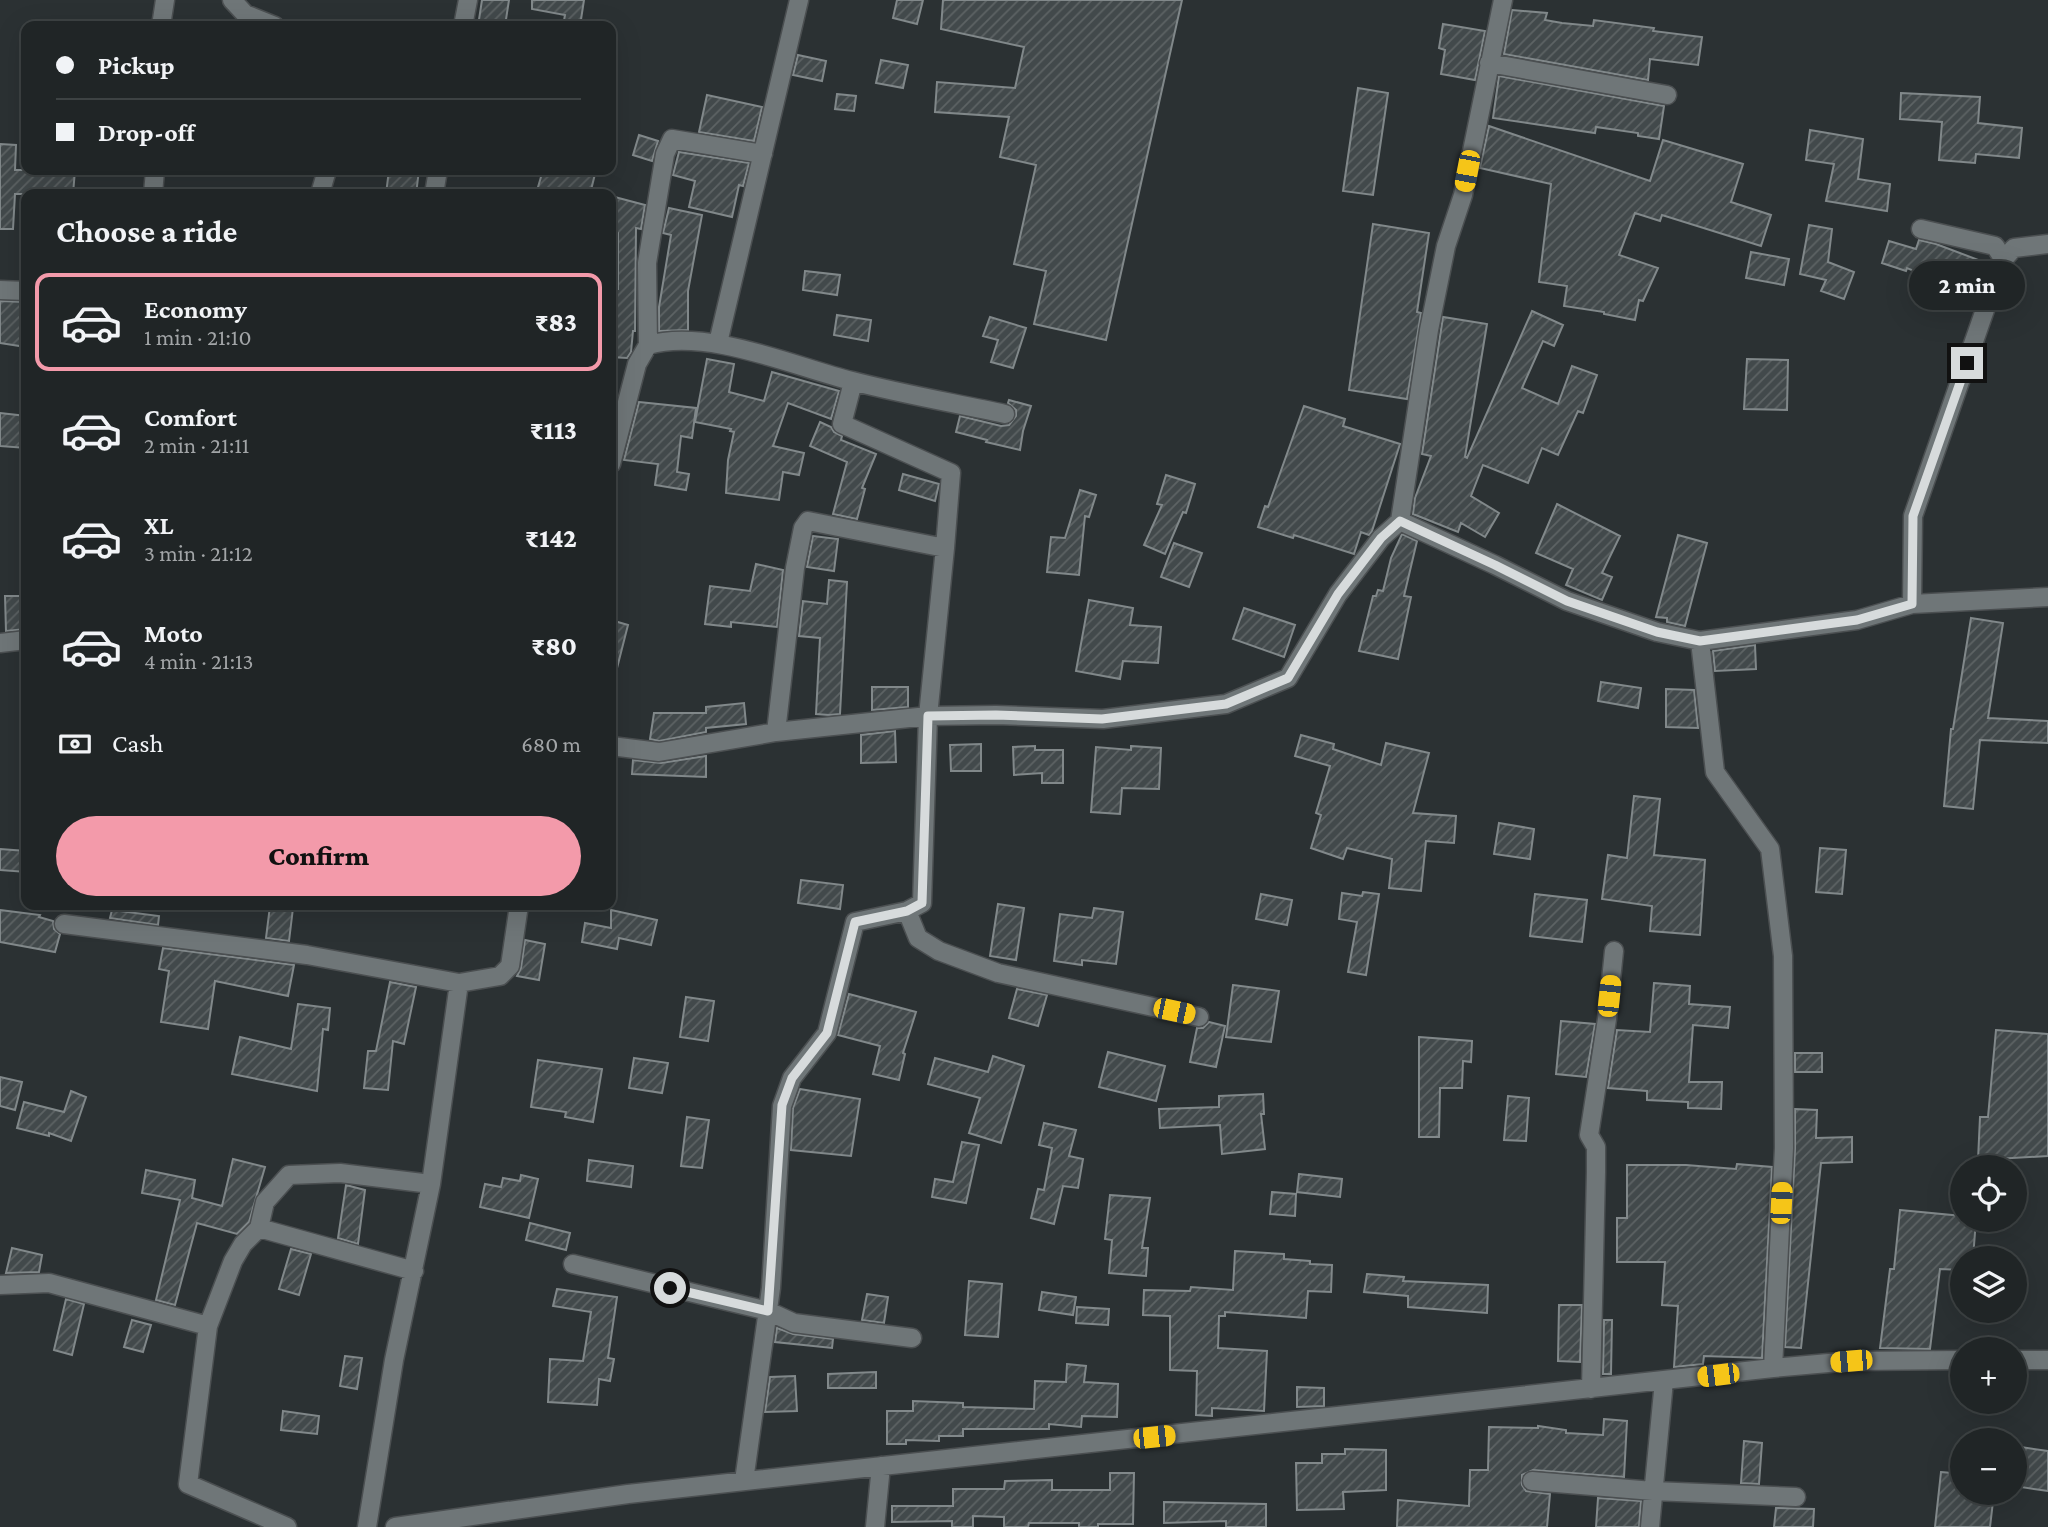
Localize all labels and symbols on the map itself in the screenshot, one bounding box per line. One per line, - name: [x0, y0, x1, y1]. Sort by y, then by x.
- car: [1453, 148, 1482, 194]
- callout: 2 min: [1909, 262, 2025, 310]
- route end: [1951, 347, 1983, 379]
- car: [1597, 974, 1622, 1018]
- car: [1152, 996, 1197, 1026]
- car: [1770, 1181, 1793, 1225]
- route start: [654, 1272, 686, 1304]
- car: [1830, 1349, 1873, 1373]
- car: [1696, 1362, 1741, 1388]
- car: [1133, 1424, 1176, 1450]

